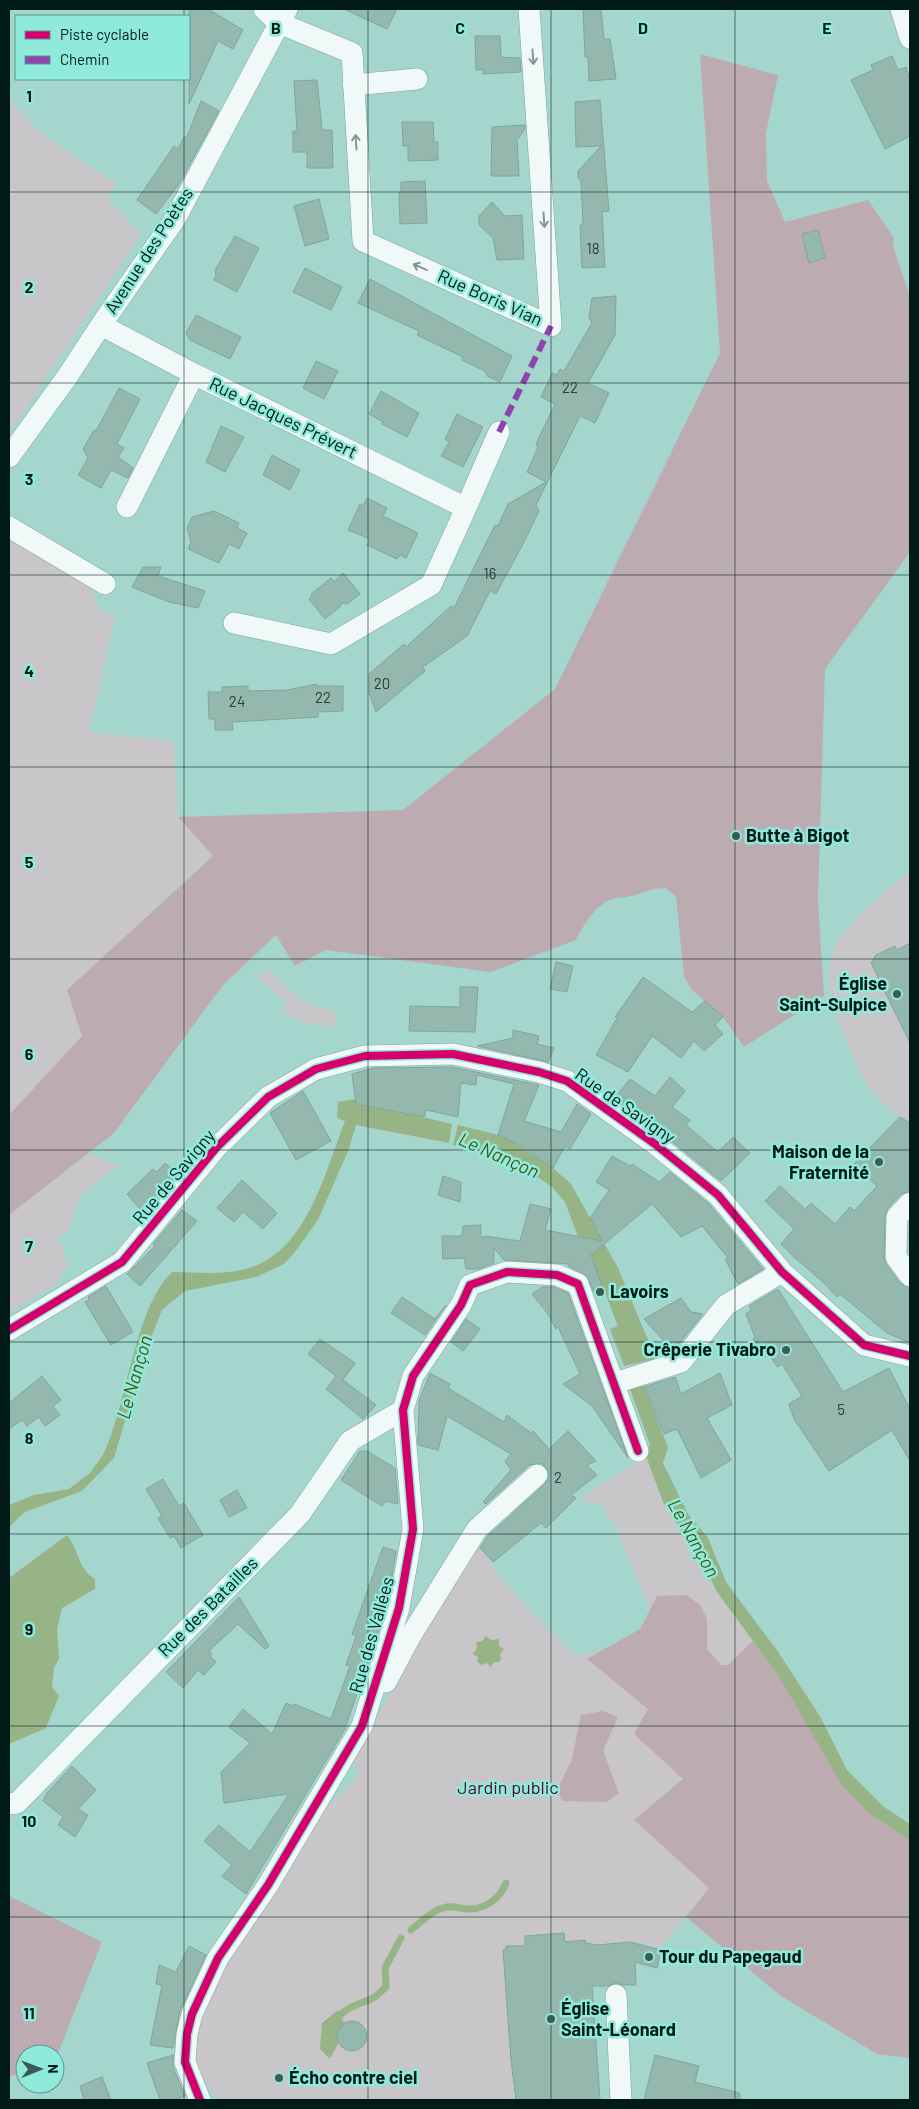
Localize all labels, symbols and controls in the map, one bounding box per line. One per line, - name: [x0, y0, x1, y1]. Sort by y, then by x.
- legend: [15, 15, 190, 80]
- text: B: [271, 18, 281, 37]
- text: C: [455, 18, 465, 37]
- text: D: [638, 18, 648, 37]
- text: E: [822, 18, 832, 37]
- text: Piste cyclable: [60, 25, 149, 43]
- one-way arrow: [528, 49, 537, 65]
- text: Chemin: [60, 50, 109, 68]
- text: 1: [26, 86, 32, 105]
- one-way arrow: [352, 134, 361, 150]
- street label: Avenue des Poètes: [99, 183, 197, 318]
- one-way arrow: [539, 211, 549, 227]
- house number: 18: [586, 239, 600, 257]
- one-way arrow: [413, 262, 428, 271]
- street label: Rue Boris Vian: [435, 264, 546, 330]
- text: 2: [25, 277, 34, 296]
- street label: Rue Jacques Prévert: [206, 372, 361, 462]
- house number: 22: [562, 378, 578, 396]
- text: 3: [25, 469, 33, 488]
- house number: 16: [484, 564, 496, 582]
- text: 4: [24, 661, 34, 680]
- house number: 20: [374, 674, 390, 692]
- house number: 22: [315, 688, 331, 706]
- house number: 24: [229, 692, 245, 710]
- place label: Butte à Bigot: [746, 824, 849, 846]
- marker: Butte à Bigot: [730, 830, 742, 842]
- text: 5: [25, 852, 34, 871]
- place label: Église Saint-Sulpice: [779, 972, 887, 1015]
- marker: Église Saint-Sulpice: [891, 988, 903, 1000]
- text: 6: [25, 1044, 34, 1063]
- street label: Rue de Savigny: [571, 1063, 680, 1148]
- street label: Rue de Savigny: [127, 1124, 219, 1228]
- water label: Le Nançon: [455, 1127, 543, 1183]
- place label: Maison de la Fraternité: [772, 1140, 869, 1183]
- marker: Maison de la Fraternité: [873, 1156, 885, 1168]
- text: 7: [25, 1236, 33, 1255]
- place label: Lavoirs: [610, 1280, 669, 1302]
- marker: Lavoirs: [594, 1286, 606, 1298]
- water label: Le Nançon: [111, 1332, 156, 1421]
- place label: Crêperie Tivabro: [643, 1338, 776, 1360]
- marker: Crêperie Tivabro: [780, 1344, 792, 1356]
- house number: 5: [837, 1400, 845, 1418]
- text: 8: [25, 1428, 34, 1447]
- house number: 2: [554, 1468, 562, 1486]
- water label: Le Nançon: [664, 1495, 725, 1581]
- street label: Rue des Batailles: [153, 1552, 262, 1661]
- street label: Rue des Vallées: [344, 1574, 398, 1696]
- text: 9: [25, 1619, 33, 1638]
- park label: Jardin public: [457, 1776, 559, 1798]
- text: 10: [22, 1811, 36, 1830]
- place label: Tour du Papegaud: [659, 1945, 802, 1967]
- marker: Tour du Papegaud: [643, 1951, 655, 1963]
- place label: Église Saint-Léonard: [561, 1997, 676, 2040]
- text: 11: [23, 2003, 35, 2022]
- marker: Église Saint-Léonard: [545, 2013, 557, 2025]
- north arrow: [15, 2044, 65, 2094]
- text: N: [45, 2064, 62, 2074]
- place label: Écho contre ciel: [289, 2066, 417, 2088]
- marker: Écho contre ciel: [273, 2072, 285, 2084]

